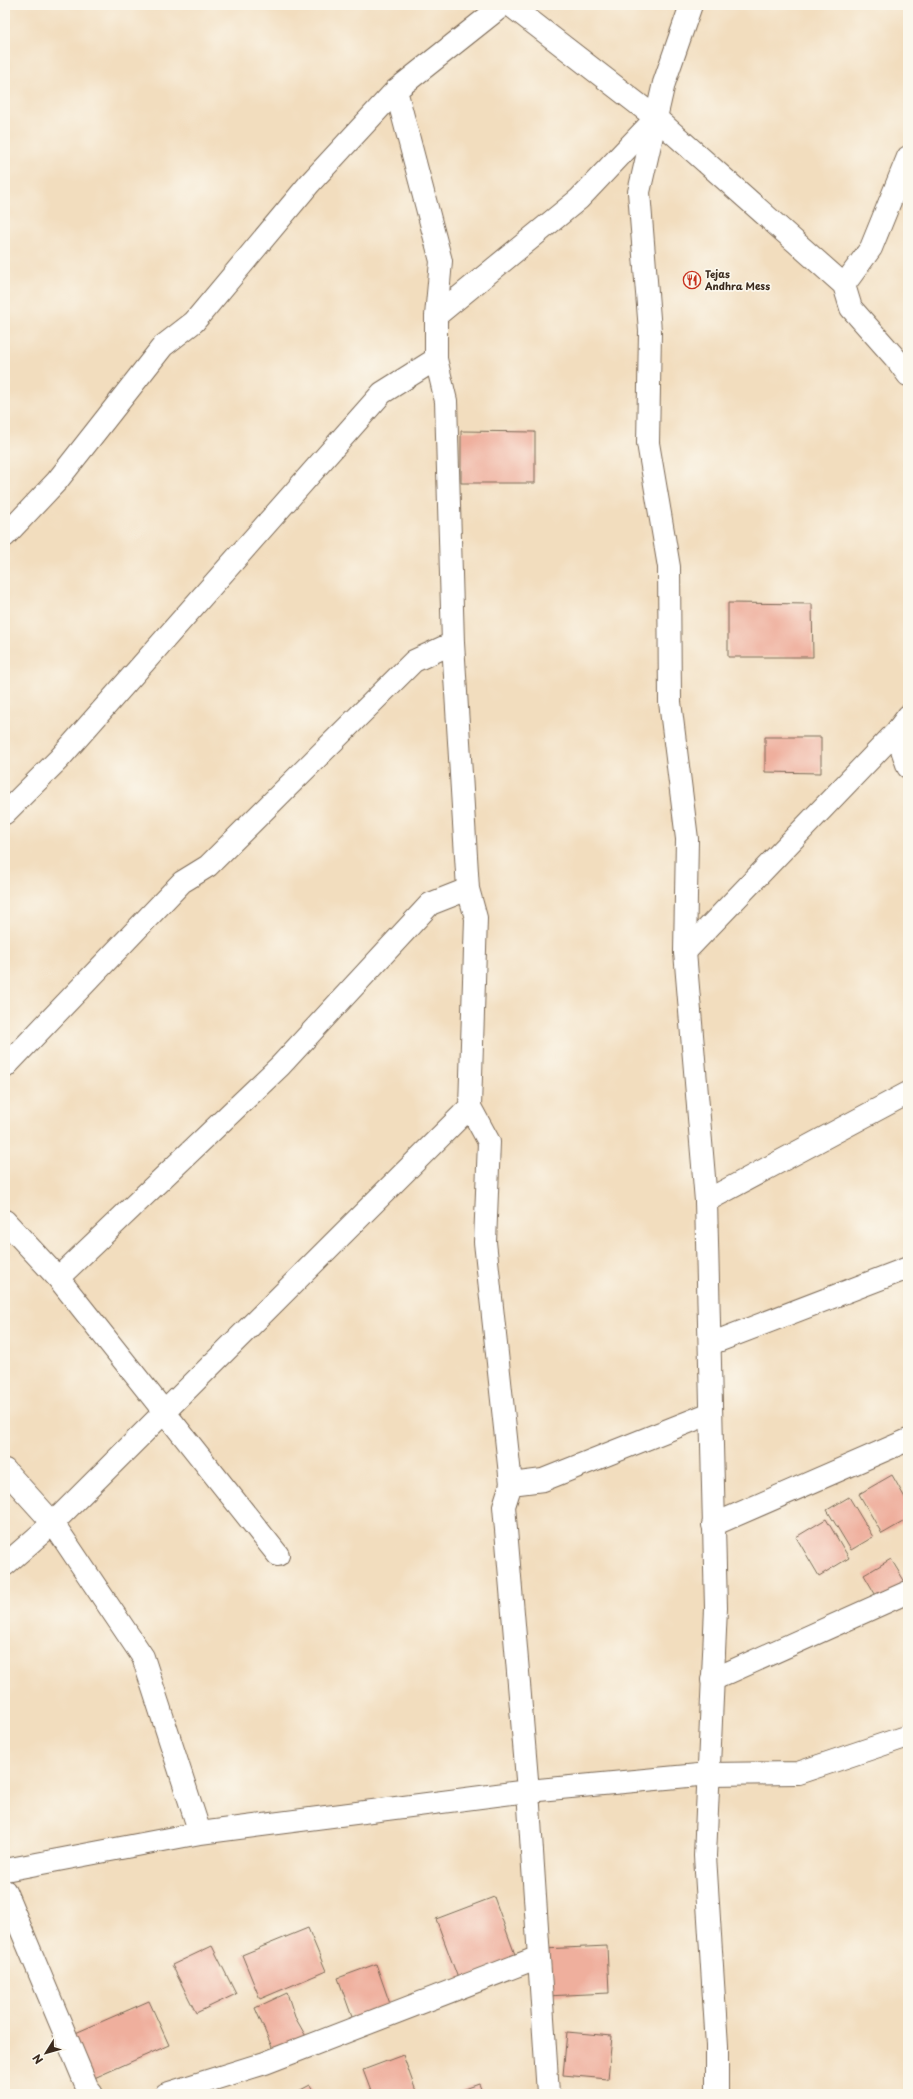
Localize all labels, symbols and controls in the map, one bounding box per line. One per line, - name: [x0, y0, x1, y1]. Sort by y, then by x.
- place label: Tejas Andhra Mess: [704, 266, 770, 293]
- restaurant icon: Tejas Andhra Mess: [682, 270, 702, 290]
- north arrow: [26, 2033, 66, 2073]
- text: N: [28, 2050, 47, 2068]

